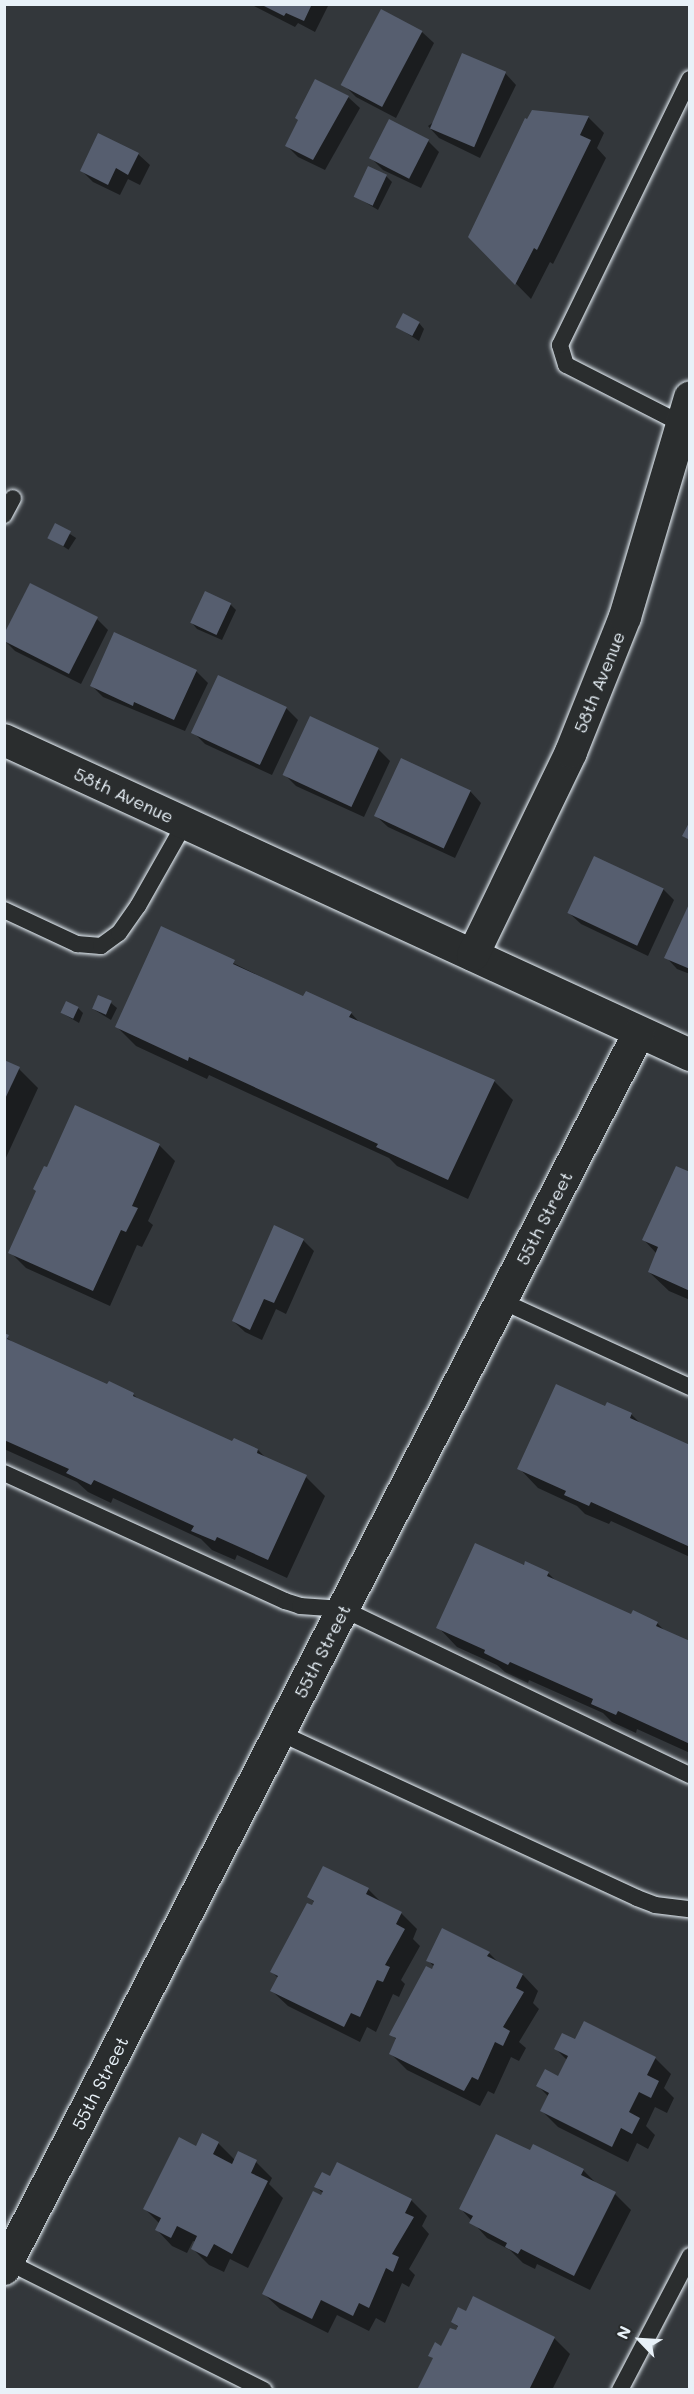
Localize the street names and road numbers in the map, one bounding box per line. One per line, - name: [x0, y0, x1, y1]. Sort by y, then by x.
- street label: 58th Avenue: [569, 628, 629, 736]
- street label: 58th Avenue: [71, 762, 177, 828]
- street label: 55th Street: [511, 1168, 577, 1268]
- street label: 55th Street: [289, 1601, 355, 1701]
- street label: 55th Street: [67, 2033, 133, 2133]

